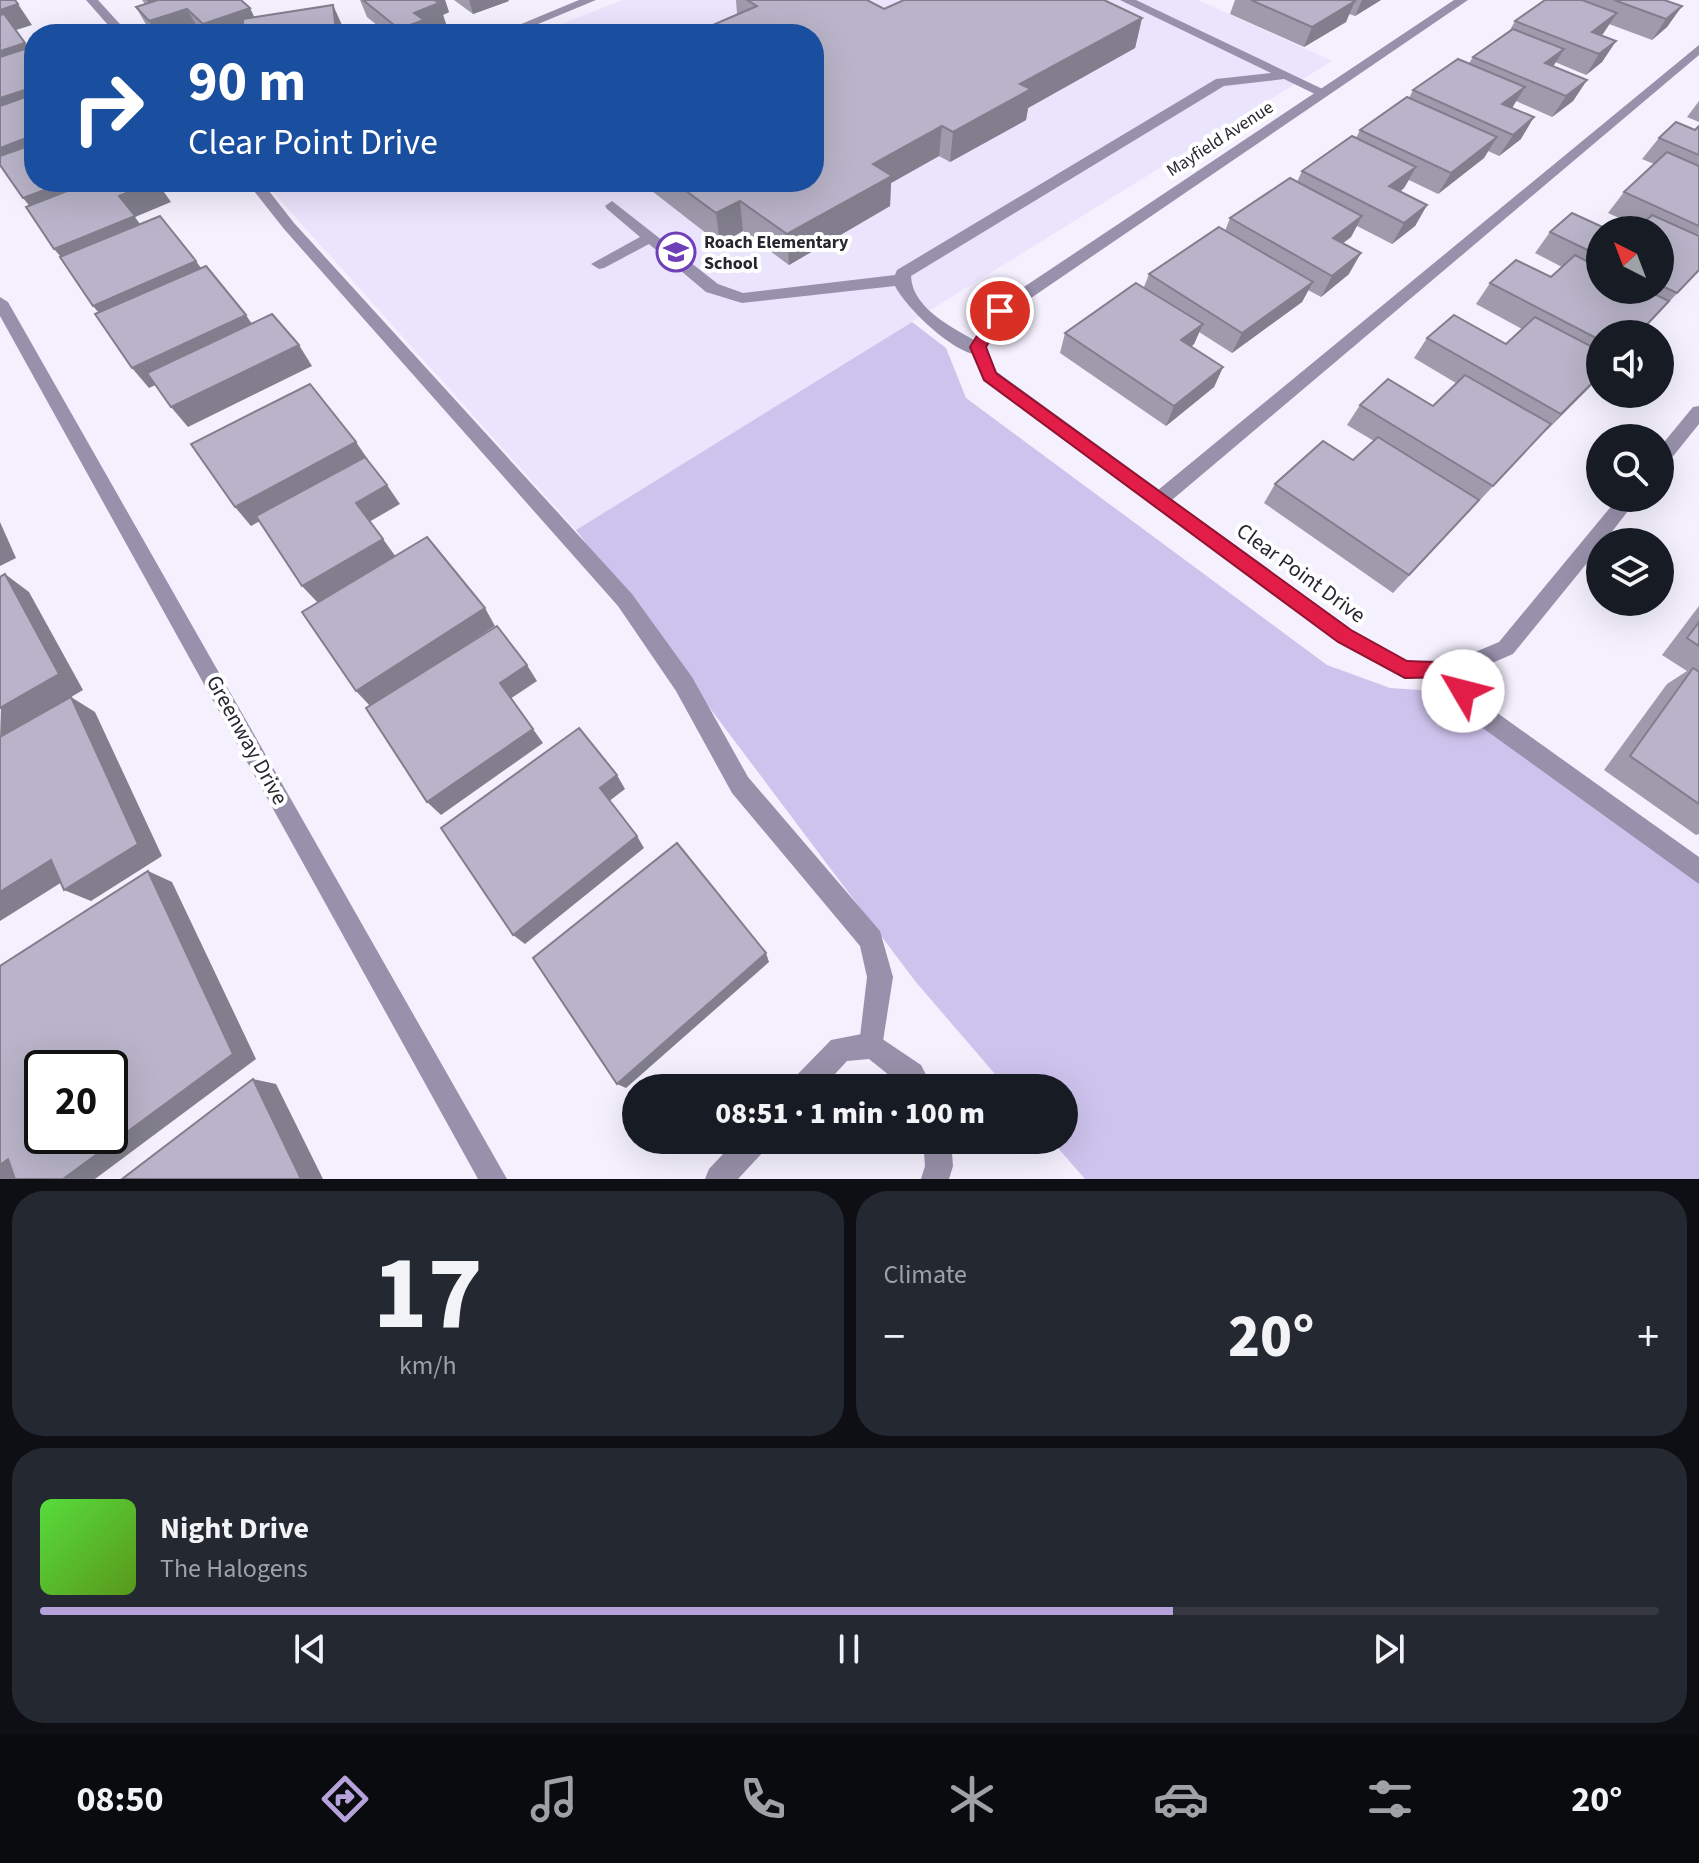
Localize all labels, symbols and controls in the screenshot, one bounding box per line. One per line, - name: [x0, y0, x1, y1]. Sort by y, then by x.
- text: 90 m: [188, 43, 306, 122]
- icon: right: [56, 56, 160, 160]
- street label: Mayfield Avenue: [1162, 95, 1278, 183]
- text: Clear Point Drive: [188, 117, 438, 168]
- north arrow: [1586, 216, 1674, 304]
- map controls: [1586, 216, 1674, 616]
- place label: Roach Elementary School: [704, 230, 849, 276]
- school or university icon: Roach Elementary School: [655, 231, 697, 273]
- pin: [966, 277, 1034, 345]
- icon: arrive: [978, 289, 1022, 333]
- button: sound: [1586, 320, 1674, 408]
- button: search: [1586, 424, 1674, 512]
- street label: Clear Point Drive: [1230, 515, 1372, 631]
- button: layers: [1586, 528, 1674, 616]
- position arrow: [1421, 649, 1505, 733]
- street label: Greenway Drive: [198, 669, 296, 811]
- speed limit sign: 20: [24, 1050, 128, 1154]
- text: 08:51 · 1 min · 100 m: [715, 1092, 985, 1135]
- text: 17: [373, 1221, 483, 1369]
- text: Climate: [884, 1256, 967, 1293]
- text: 20°: [1228, 1295, 1314, 1380]
- text: −: [884, 1306, 905, 1369]
- text: +: [1637, 1306, 1659, 1369]
- text: km/h: [399, 1347, 457, 1384]
- text: Night Drive: [160, 1507, 309, 1550]
- text: The Halogens: [160, 1550, 308, 1587]
- icon: previous: [288, 1627, 332, 1671]
- icon: pause: [827, 1627, 871, 1671]
- icon: next: [1367, 1627, 1411, 1671]
- icon: directions: [317, 1771, 373, 1827]
- icon: music: [526, 1771, 582, 1827]
- icon: phone: [735, 1771, 791, 1827]
- icon: climate: [944, 1771, 1000, 1827]
- icon: car: [1153, 1771, 1209, 1827]
- icon: filters: [1362, 1771, 1418, 1827]
- text: 08:50: [77, 1774, 163, 1825]
- text: 20°: [1571, 1774, 1622, 1825]

